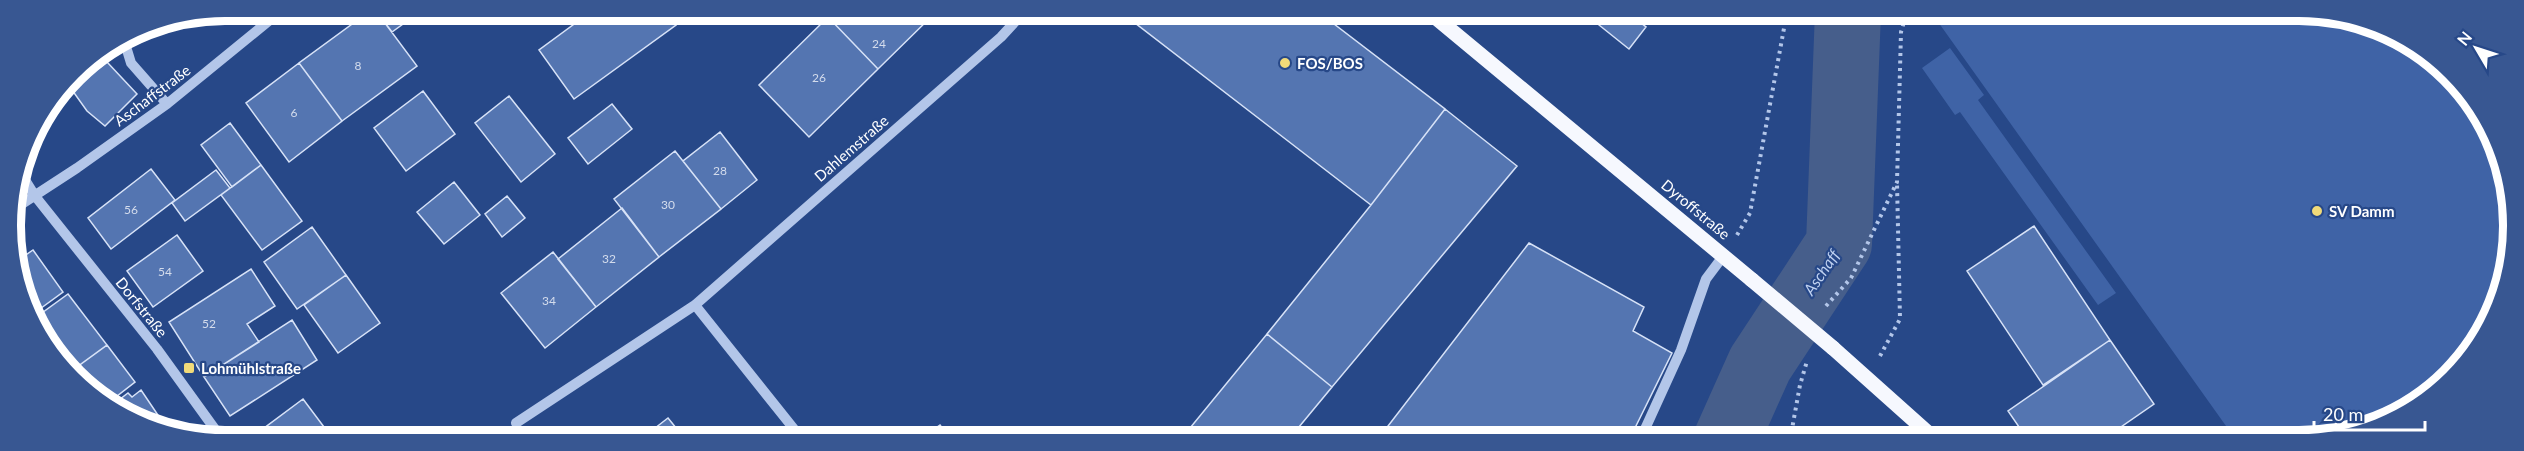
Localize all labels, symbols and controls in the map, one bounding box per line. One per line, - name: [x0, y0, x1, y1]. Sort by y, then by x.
- north arrow: [2446, 18, 2506, 78]
- text: N: [2453, 27, 2475, 49]
- house number: 24: [872, 36, 886, 51]
- place label: FOS/BOS: [1297, 54, 1363, 72]
- marker: FOS/BOS: [1278, 56, 1292, 70]
- house number: 8: [355, 58, 362, 73]
- street label: Aschaffstraße: [110, 60, 194, 130]
- house number: 26: [812, 70, 826, 85]
- house number: 6: [291, 105, 298, 120]
- street label: Dahlemstraße: [810, 111, 892, 185]
- house number: 28: [713, 163, 727, 178]
- street label: Dyroffstraße: [1658, 175, 1734, 243]
- house number: 30: [661, 197, 675, 212]
- house number: 56: [124, 202, 138, 217]
- place label: SV Damm: [2329, 202, 2394, 220]
- marker: SV Damm: [2310, 204, 2324, 218]
- water label: Aschaff: [1799, 245, 1844, 299]
- house number: 32: [602, 251, 616, 266]
- house number: 54: [158, 264, 172, 279]
- street label: Dorfstraße: [112, 273, 172, 341]
- house number: 34: [542, 293, 556, 308]
- house number: 52: [202, 316, 216, 331]
- place label: Lohmühlstraße: [201, 359, 301, 377]
- marker: Lohmühlstraße: [182, 361, 196, 375]
- scale bar: [2314, 394, 2425, 432]
- text: 20 m: [2323, 403, 2363, 425]

